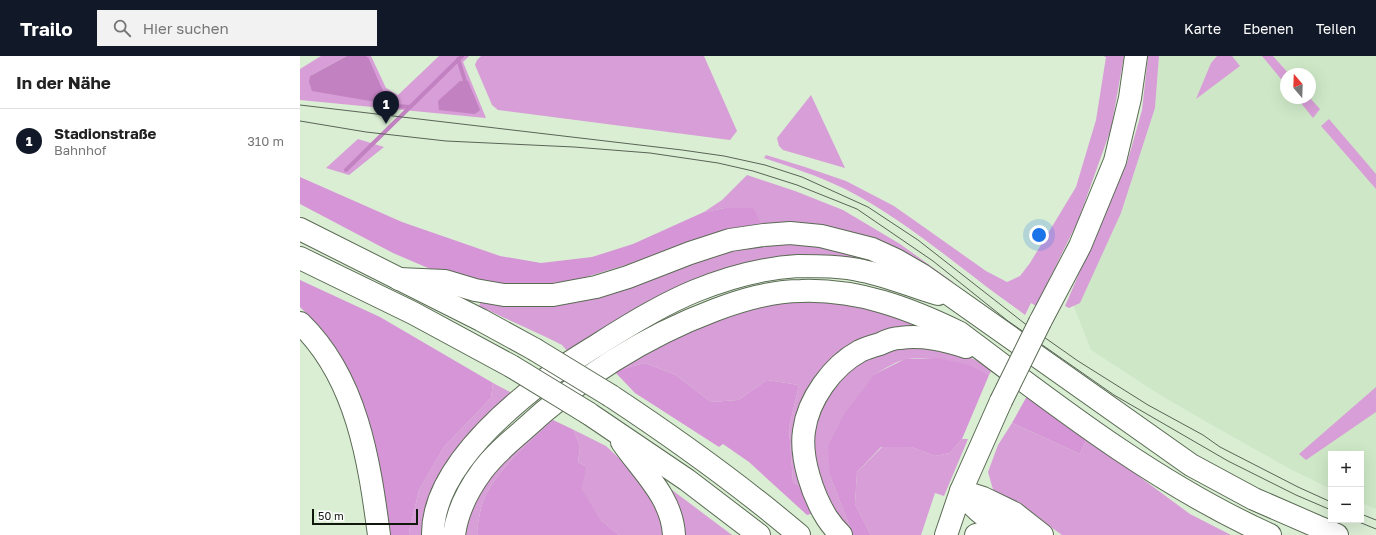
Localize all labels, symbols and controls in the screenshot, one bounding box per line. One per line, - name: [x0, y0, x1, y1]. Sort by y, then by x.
- search box: [97, 10, 377, 46]
- text: Trailo: [20, 17, 73, 40]
- icon: search: [111, 17, 133, 39]
- text: Hier suchen: [143, 19, 229, 37]
- text: Karte: [1184, 20, 1221, 37]
- text: Ebenen: [1243, 20, 1294, 37]
- text: Teilen: [1316, 20, 1356, 37]
- north arrow: [1280, 68, 1316, 104]
- text: In der Nähe: [16, 72, 111, 93]
- pin: 1: [373, 91, 399, 124]
- text: Stadionstraße: [54, 124, 156, 142]
- text: 1: [26, 133, 32, 149]
- text: 310 m: [247, 133, 284, 149]
- text: Bahnhof: [54, 142, 106, 158]
- your location: [1029, 225, 1049, 245]
- map controls: [1328, 451, 1364, 523]
- button: +: [1328, 451, 1364, 487]
- button: −: [1328, 487, 1364, 523]
- scale bar: [312, 507, 418, 526]
- text: 50 m: [318, 509, 344, 522]

